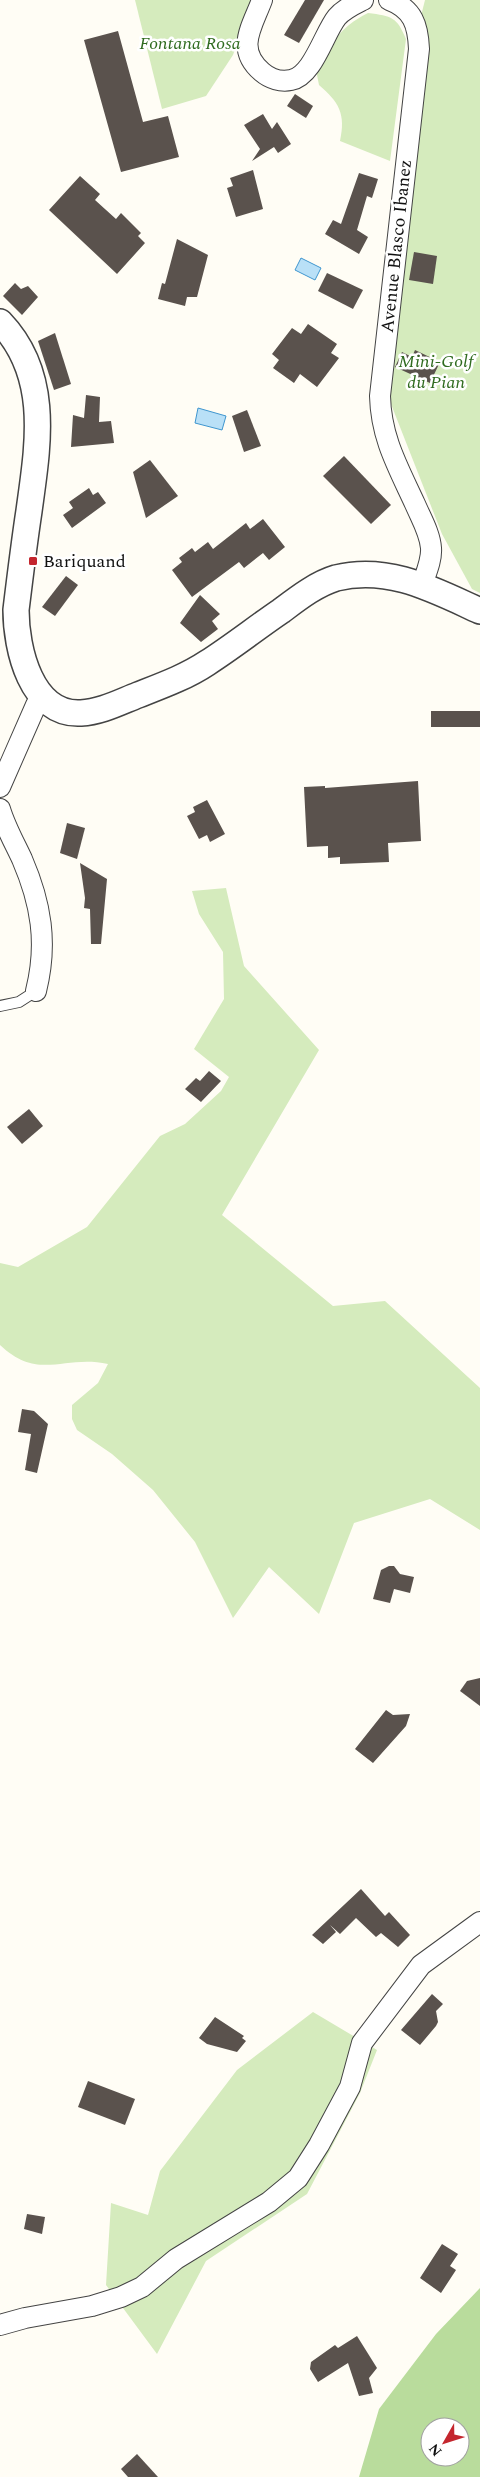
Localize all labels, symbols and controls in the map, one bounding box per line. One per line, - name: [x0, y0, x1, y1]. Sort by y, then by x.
- park label: Fontana Rosa: [139, 30, 241, 57]
- street label: Avenue Blasco Ibanez: [374, 158, 419, 334]
- park label: Mini-Golf du Pian: [398, 348, 477, 396]
- place label: Bariquand: [43, 548, 126, 575]
- marker: Bariquand: [27, 555, 39, 567]
- north arrow: [420, 2417, 470, 2467]
- text: N: [424, 2439, 447, 2461]

